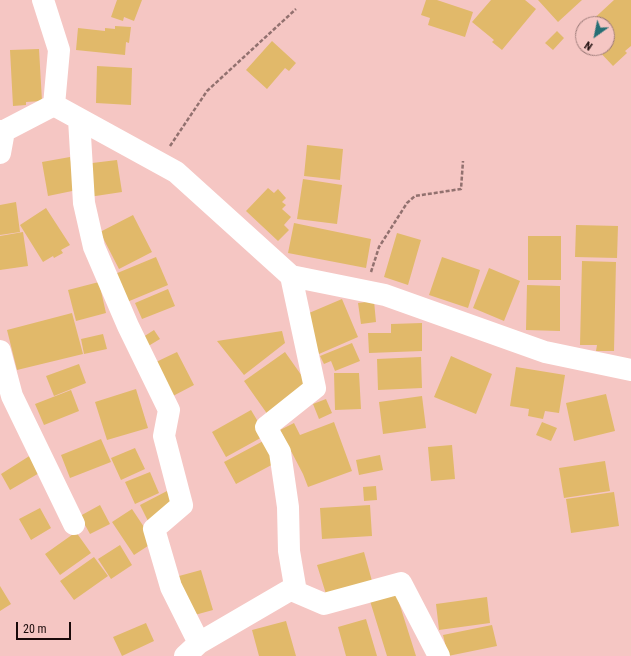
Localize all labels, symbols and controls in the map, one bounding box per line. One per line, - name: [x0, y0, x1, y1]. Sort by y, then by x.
- north arrow: [575, 16, 615, 56]
- text: N: [582, 38, 595, 53]
- scale bar: [18, 614, 73, 640]
- text: 20 m: [23, 622, 47, 636]

